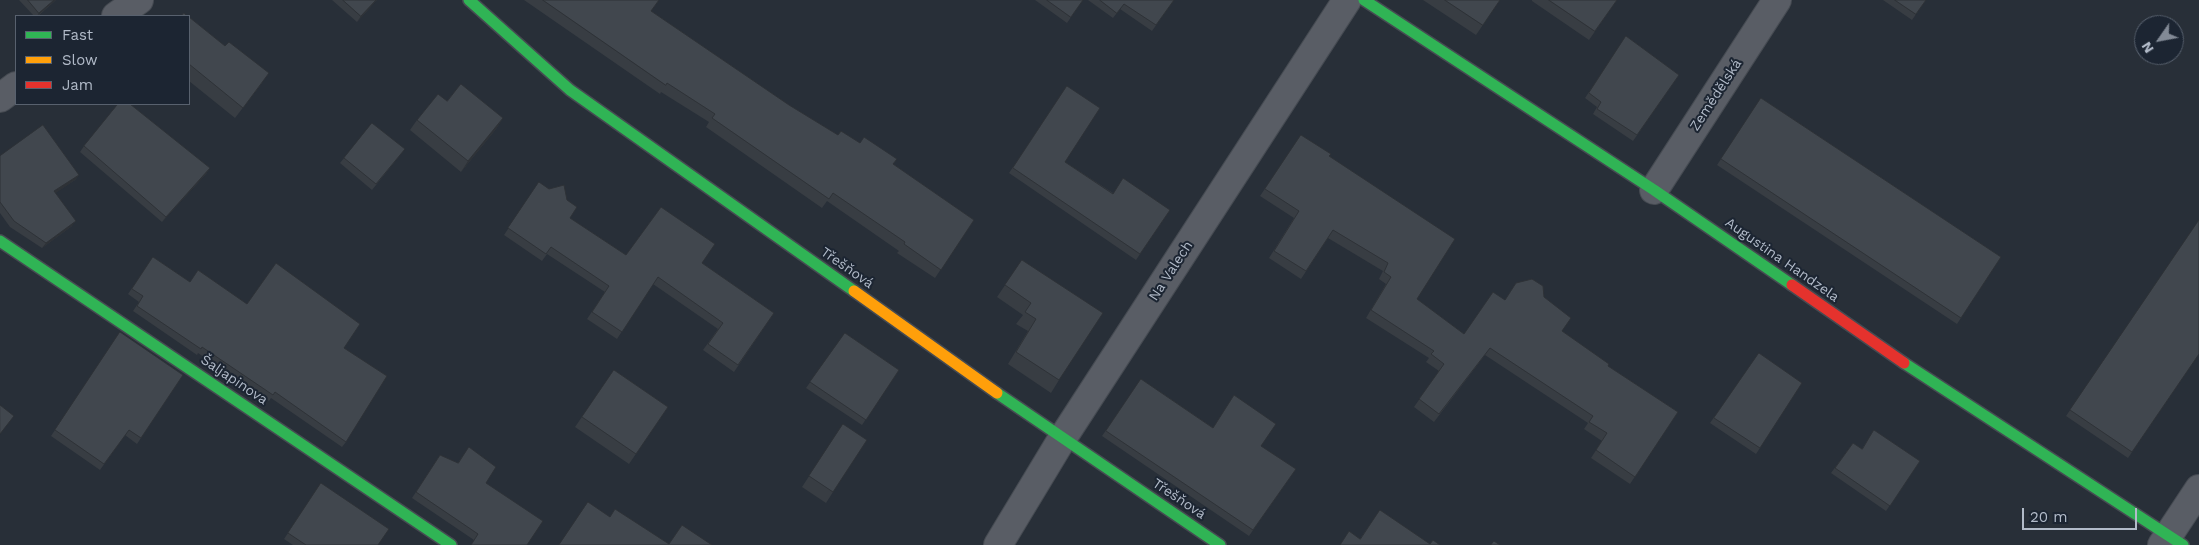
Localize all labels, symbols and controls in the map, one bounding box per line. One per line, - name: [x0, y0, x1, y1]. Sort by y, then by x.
- legend: [15, 15, 190, 105]
- north arrow: [2134, 15, 2184, 65]
- text: Fast: [62, 26, 93, 44]
- text: N: [2138, 39, 2157, 56]
- text: Slow: [62, 51, 98, 69]
- street label: Zemědělská: [1687, 56, 1745, 134]
- text: Jam: [62, 76, 93, 94]
- street label: Augustina Handzela: [1722, 214, 1842, 306]
- street label: Na Valech: [1145, 238, 1197, 304]
- street label: Třešňová: [817, 244, 877, 292]
- street label: Šaljapinova: [197, 351, 271, 409]
- street label: Třešňová: [1149, 475, 1209, 523]
- scale bar: [2024, 498, 2139, 530]
- text: 20 m: [2030, 508, 2068, 526]

